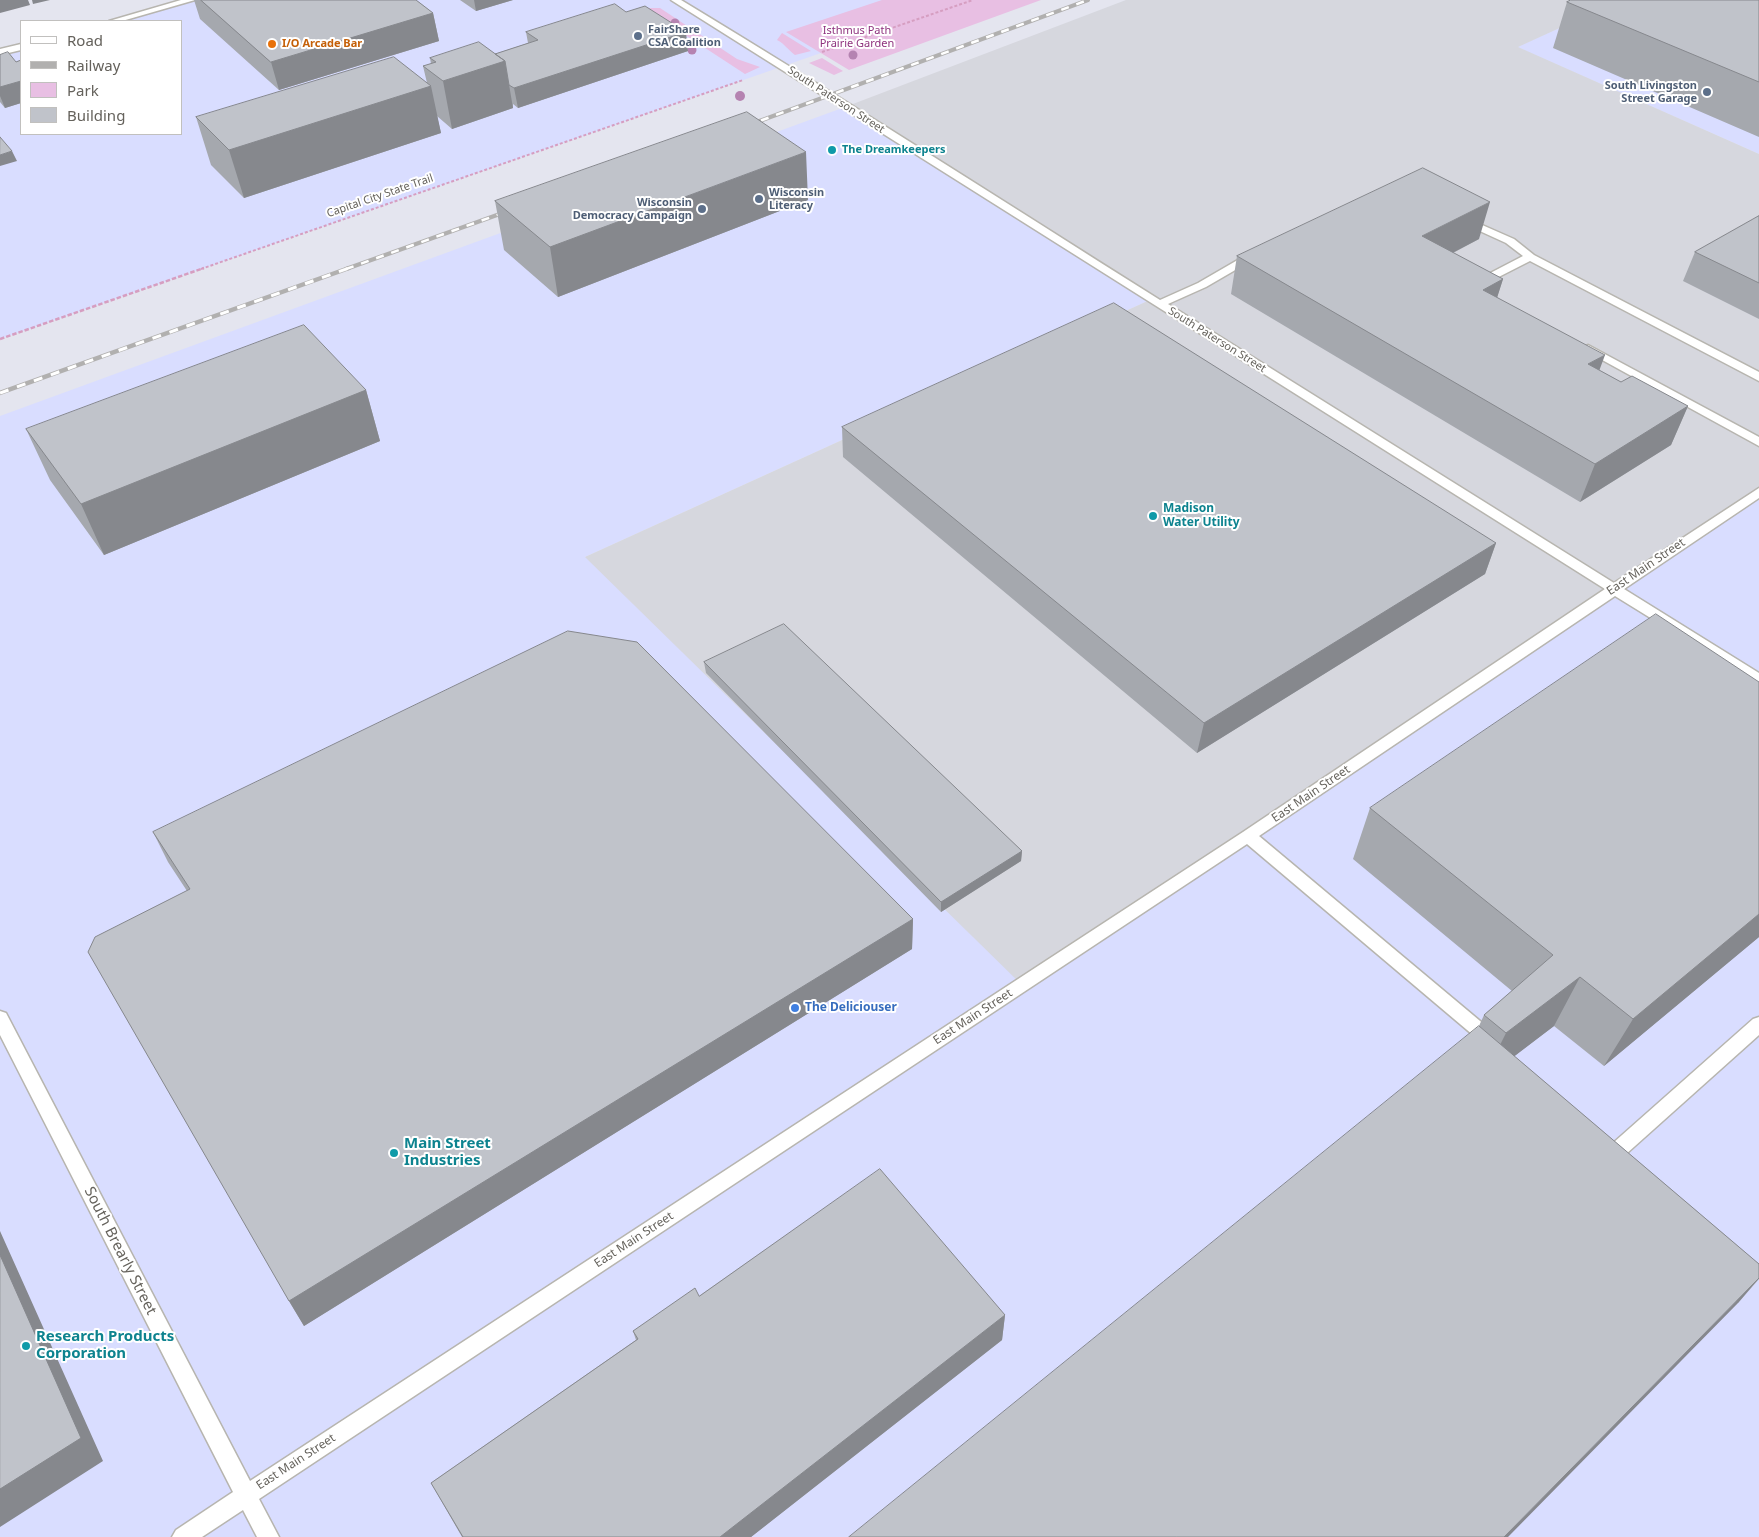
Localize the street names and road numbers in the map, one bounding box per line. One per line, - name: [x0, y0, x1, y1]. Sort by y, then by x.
- street label: South Paterson Street: [785, 64, 887, 136]
- street label: Capital City State Trail: [325, 172, 435, 220]
- street label: South Paterson Street: [1166, 304, 1268, 376]
- street label: East Main Street: [1604, 535, 1688, 599]
- street label: East Main Street: [1269, 762, 1353, 826]
- street label: East Main Street: [931, 986, 1015, 1048]
- street label: South Brearly Street: [80, 1184, 160, 1318]
- street label: East Main Street: [592, 1209, 676, 1271]
- street label: East Main Street: [254, 1431, 338, 1493]

